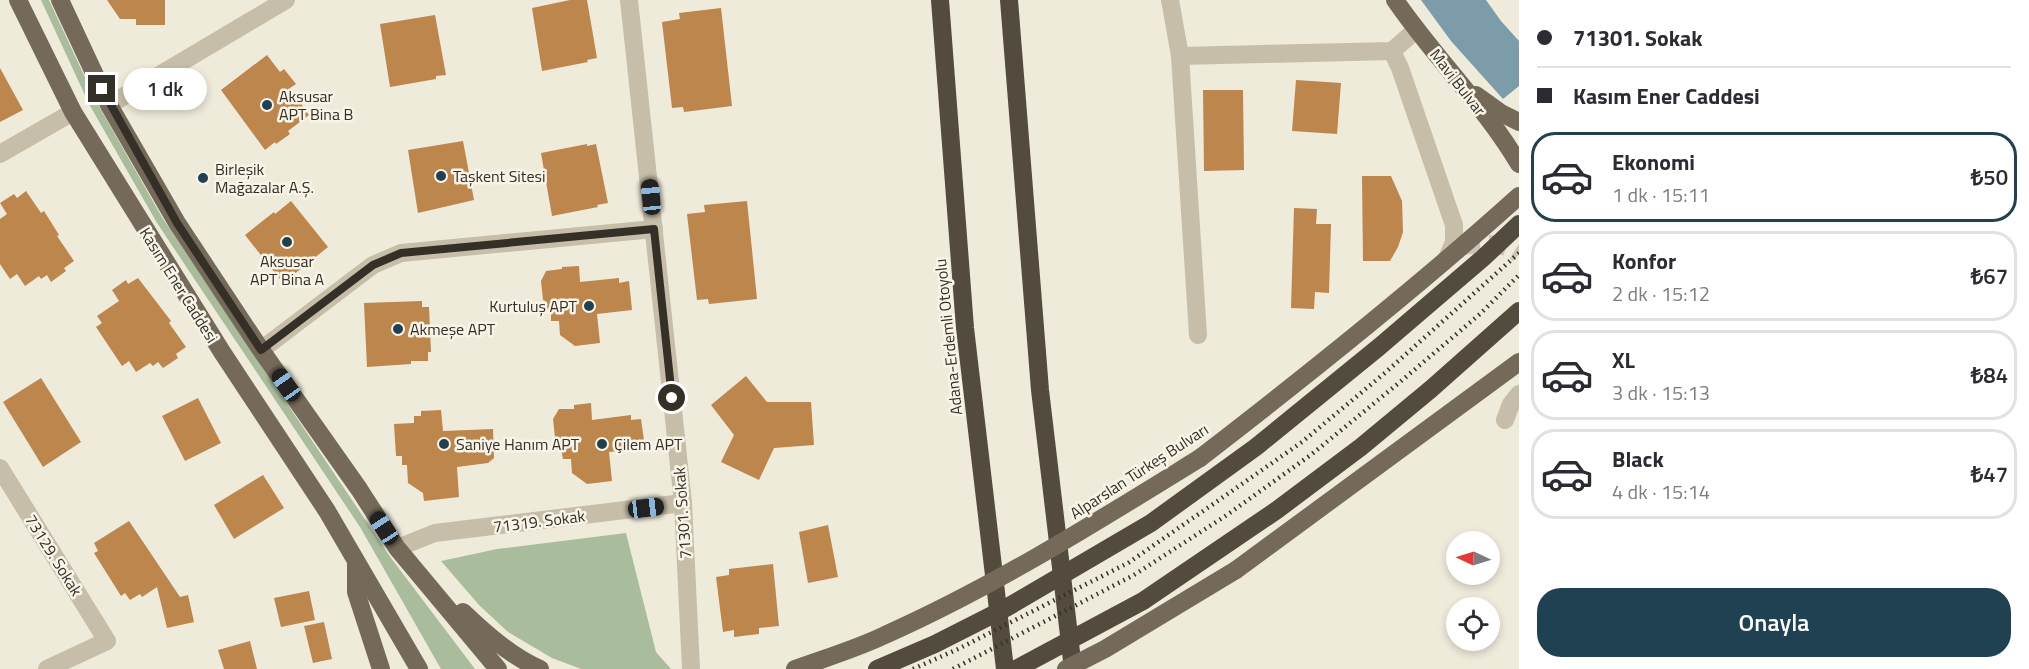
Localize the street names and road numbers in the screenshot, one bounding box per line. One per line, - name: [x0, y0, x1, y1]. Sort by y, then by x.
- street label: Mavi Bulvar: [1424, 43, 1492, 121]
- street label: Kasım Ener Caddesi: [134, 223, 224, 347]
- street label: Adana-Erdemli Otoyolu: [928, 258, 968, 416]
- street label: Alparslan Türkeş Bulvarı: [1065, 417, 1213, 525]
- street label: 71301. Sokak: [667, 466, 697, 560]
- street label: 71319. Sokak: [492, 503, 587, 539]
- street label: 73129. Sokak: [19, 510, 89, 601]

